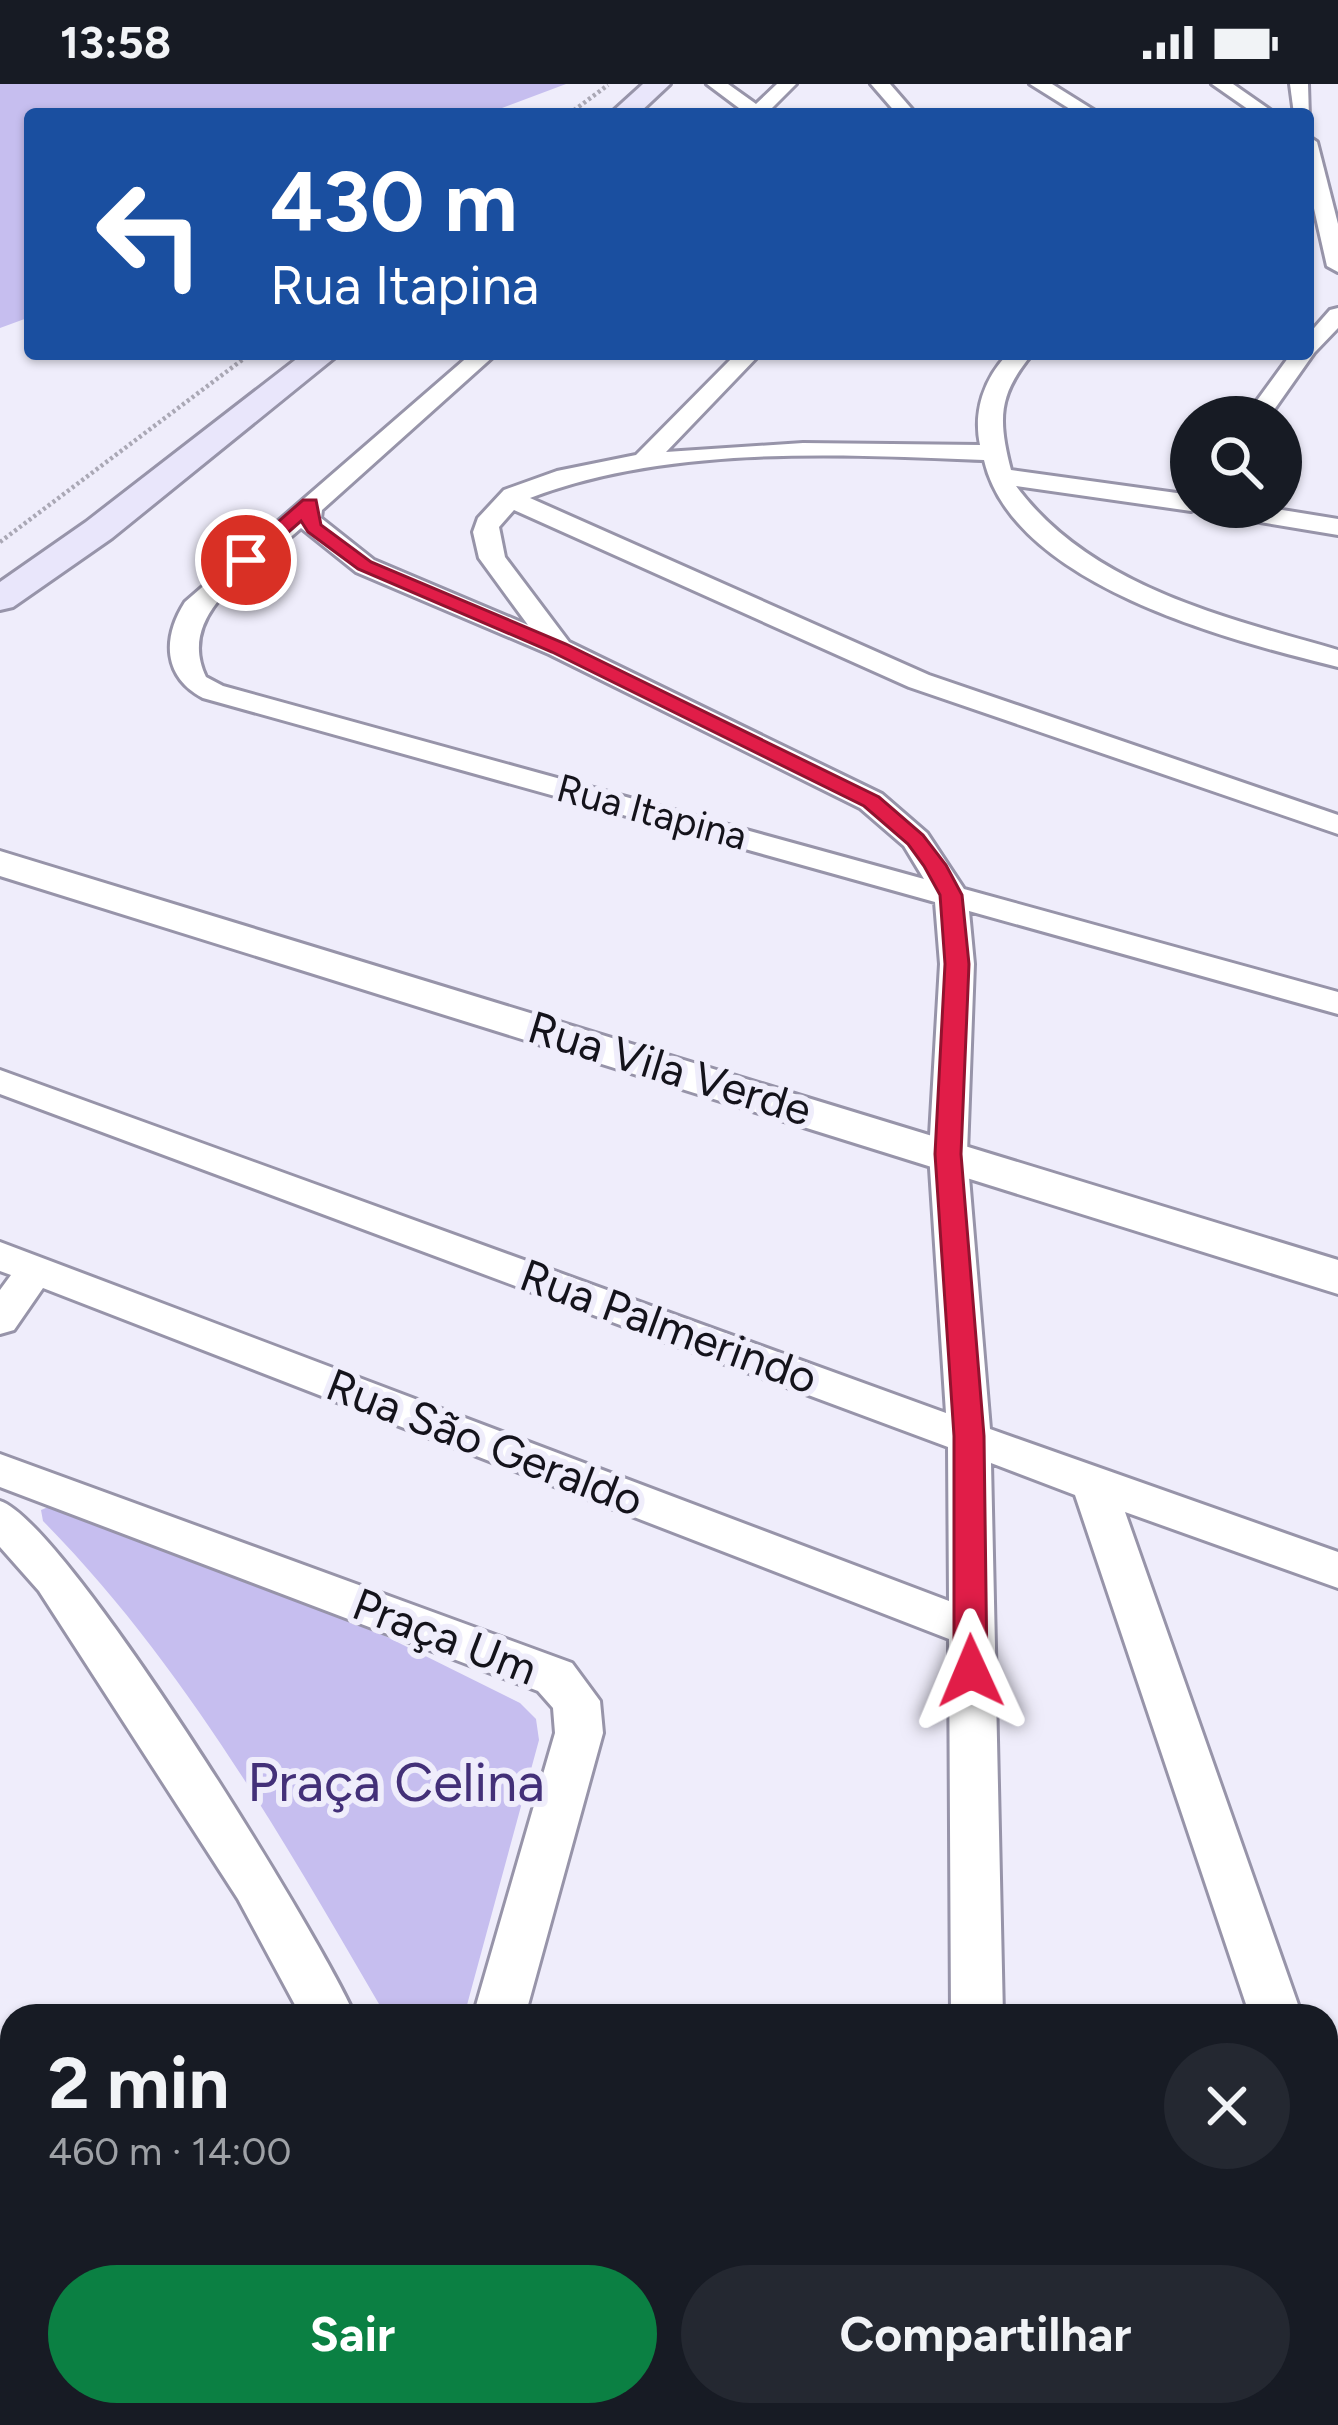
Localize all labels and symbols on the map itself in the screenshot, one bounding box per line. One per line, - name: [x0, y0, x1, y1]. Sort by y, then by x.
- pin: [195, 509, 297, 611]
- street label: Rua Itapina: [552, 764, 752, 860]
- street label: Rua Vila Verde: [522, 999, 818, 1137]
- street label: Rua Palmerindo: [513, 1247, 825, 1405]
- street label: Rua São Geraldo: [319, 1357, 651, 1527]
- street label: Praça Um: [345, 1576, 545, 1696]
- position arrow: [908, 1608, 1034, 1734]
- park label: Praça Celina: [247, 1750, 545, 1815]

